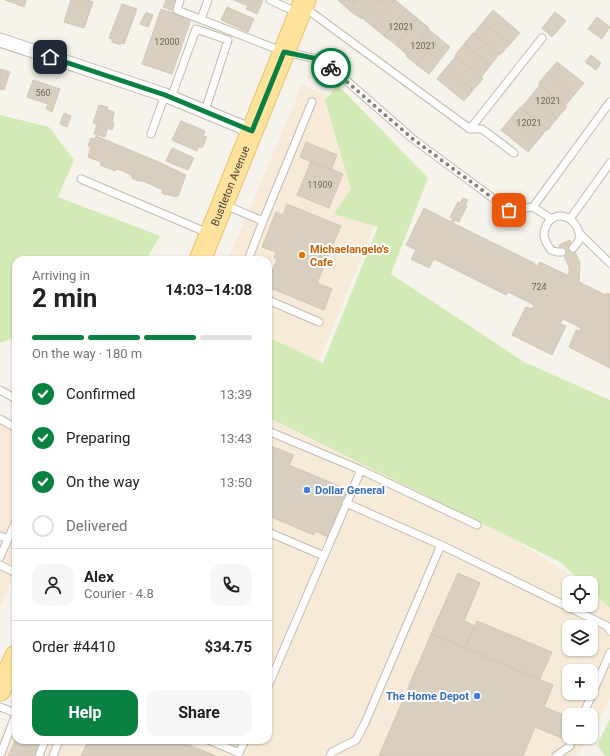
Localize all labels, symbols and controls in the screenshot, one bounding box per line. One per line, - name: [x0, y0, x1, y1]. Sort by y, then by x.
- house number: 12021: [388, 22, 414, 32]
- house number: 12000: [154, 37, 180, 47]
- pin: [33, 40, 67, 74]
- house number: 12021: [410, 41, 436, 51]
- icon: home: [39, 46, 61, 68]
- courier: [311, 48, 351, 88]
- icon: bike: [320, 57, 342, 79]
- house number: 560: [35, 88, 51, 98]
- house number: 12021: [535, 96, 561, 106]
- house number: 12021: [516, 118, 542, 128]
- street label: Bustleton Avenue: [208, 144, 252, 228]
- house number: 11909: [307, 180, 333, 190]
- pin: [492, 193, 526, 227]
- icon: bag: [498, 199, 520, 221]
- place label: Michaelangelo's Cafe: [310, 243, 389, 269]
- marker: Michaelangelo's Cafe: [297, 250, 307, 260]
- text: Arriving in: [32, 268, 90, 283]
- text: 14:03–14:08: [165, 281, 252, 299]
- house number: 724: [531, 282, 547, 292]
- text: 2 min: [32, 283, 97, 313]
- text: On the way · 180 m: [32, 346, 142, 361]
- icon: check: [32, 383, 54, 405]
- text: Confirmed: [66, 385, 136, 403]
- text: 13:39: [220, 387, 252, 402]
- icon: check: [32, 427, 54, 449]
- text: Preparing: [66, 429, 130, 447]
- text: 13:43: [220, 431, 252, 446]
- icon: check: [32, 471, 54, 493]
- text: On the way: [66, 473, 140, 491]
- text: 13:50: [220, 475, 252, 490]
- place label: Dollar General: [315, 484, 385, 497]
- marker: Dollar General: [302, 485, 312, 495]
- text: Delivered: [66, 517, 128, 535]
- button: person: [32, 564, 74, 606]
- button: phone: [210, 564, 252, 606]
- text: Alex: [84, 568, 114, 586]
- map controls: [562, 576, 598, 744]
- button: locate: [562, 576, 598, 612]
- text: Courier · 4.8: [84, 586, 154, 601]
- button: layers: [562, 620, 598, 656]
- text: Order #4410: [32, 638, 115, 656]
- text: $34.75: [205, 638, 252, 656]
- button: +: [562, 664, 598, 700]
- button: Help: [32, 690, 138, 736]
- button: Share: [146, 690, 252, 736]
- place label: The Home Depot: [386, 690, 469, 703]
- marker: The Home Depot: [472, 691, 482, 701]
- button: −: [562, 708, 598, 744]

